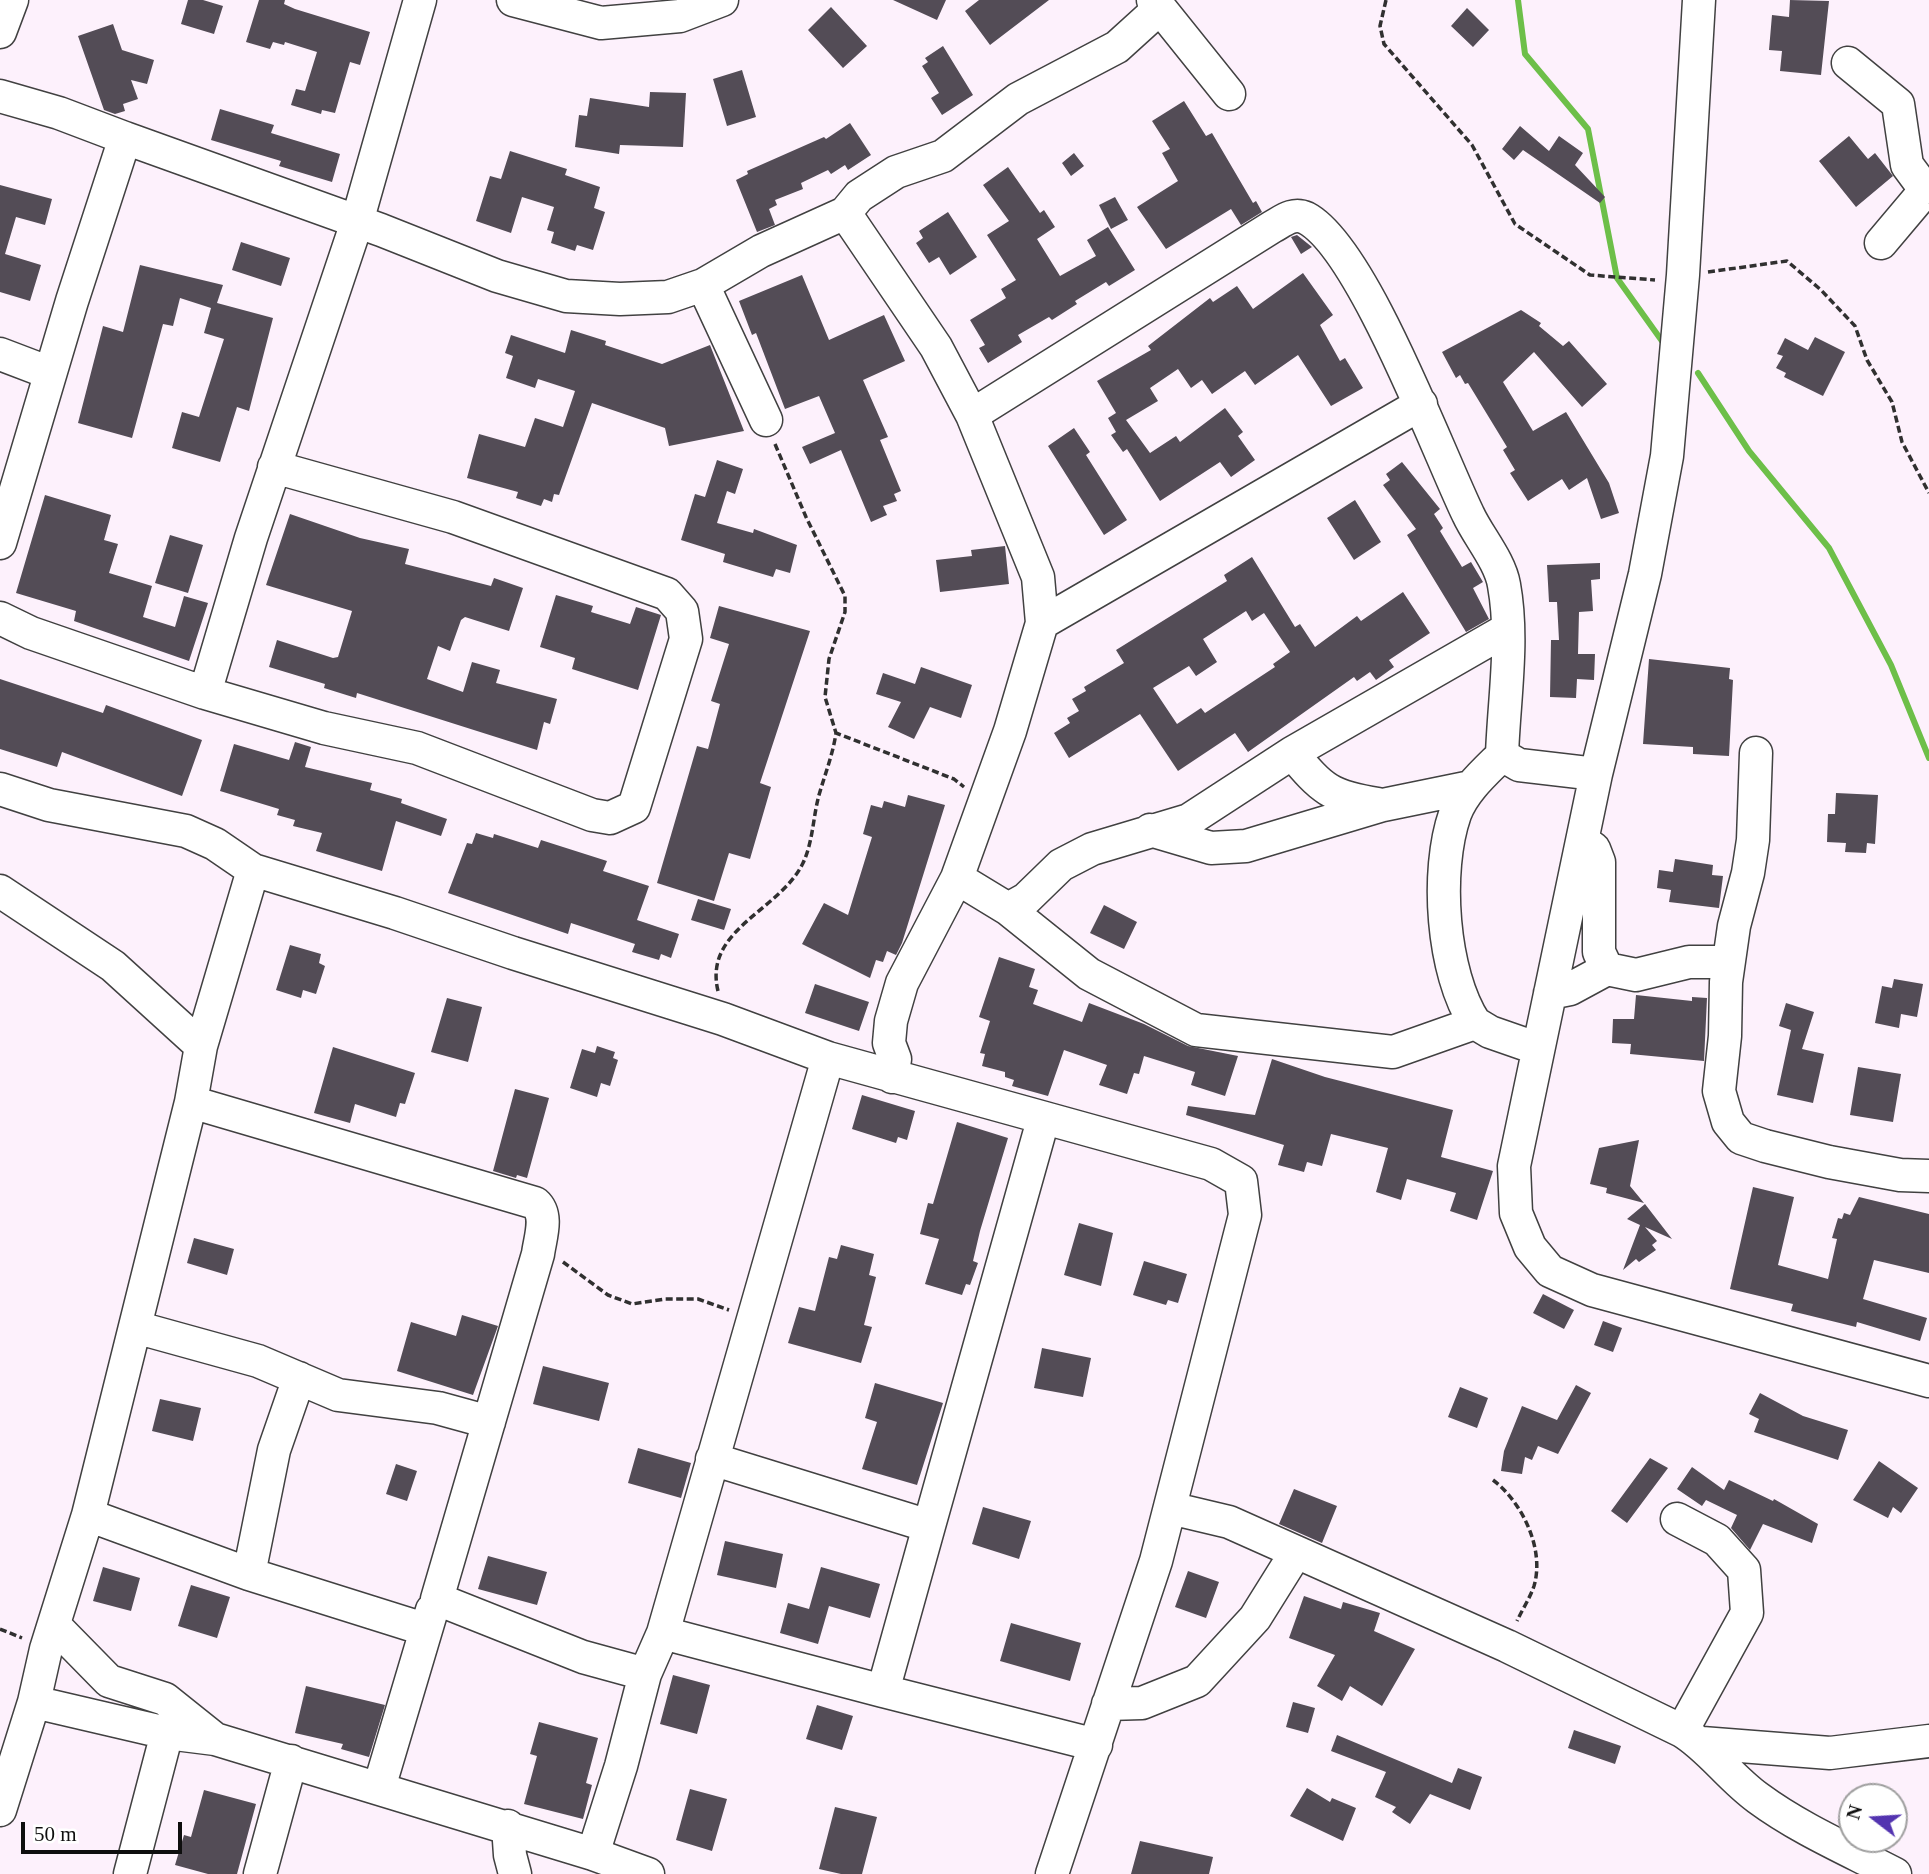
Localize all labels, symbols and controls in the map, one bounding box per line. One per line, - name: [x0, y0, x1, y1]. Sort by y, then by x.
- north arrow: [1838, 1783, 1908, 1853]
- text: N: [1842, 1803, 1866, 1822]
- scale bar: [24, 1808, 186, 1852]
- text: 50 m: [34, 1822, 77, 1846]

